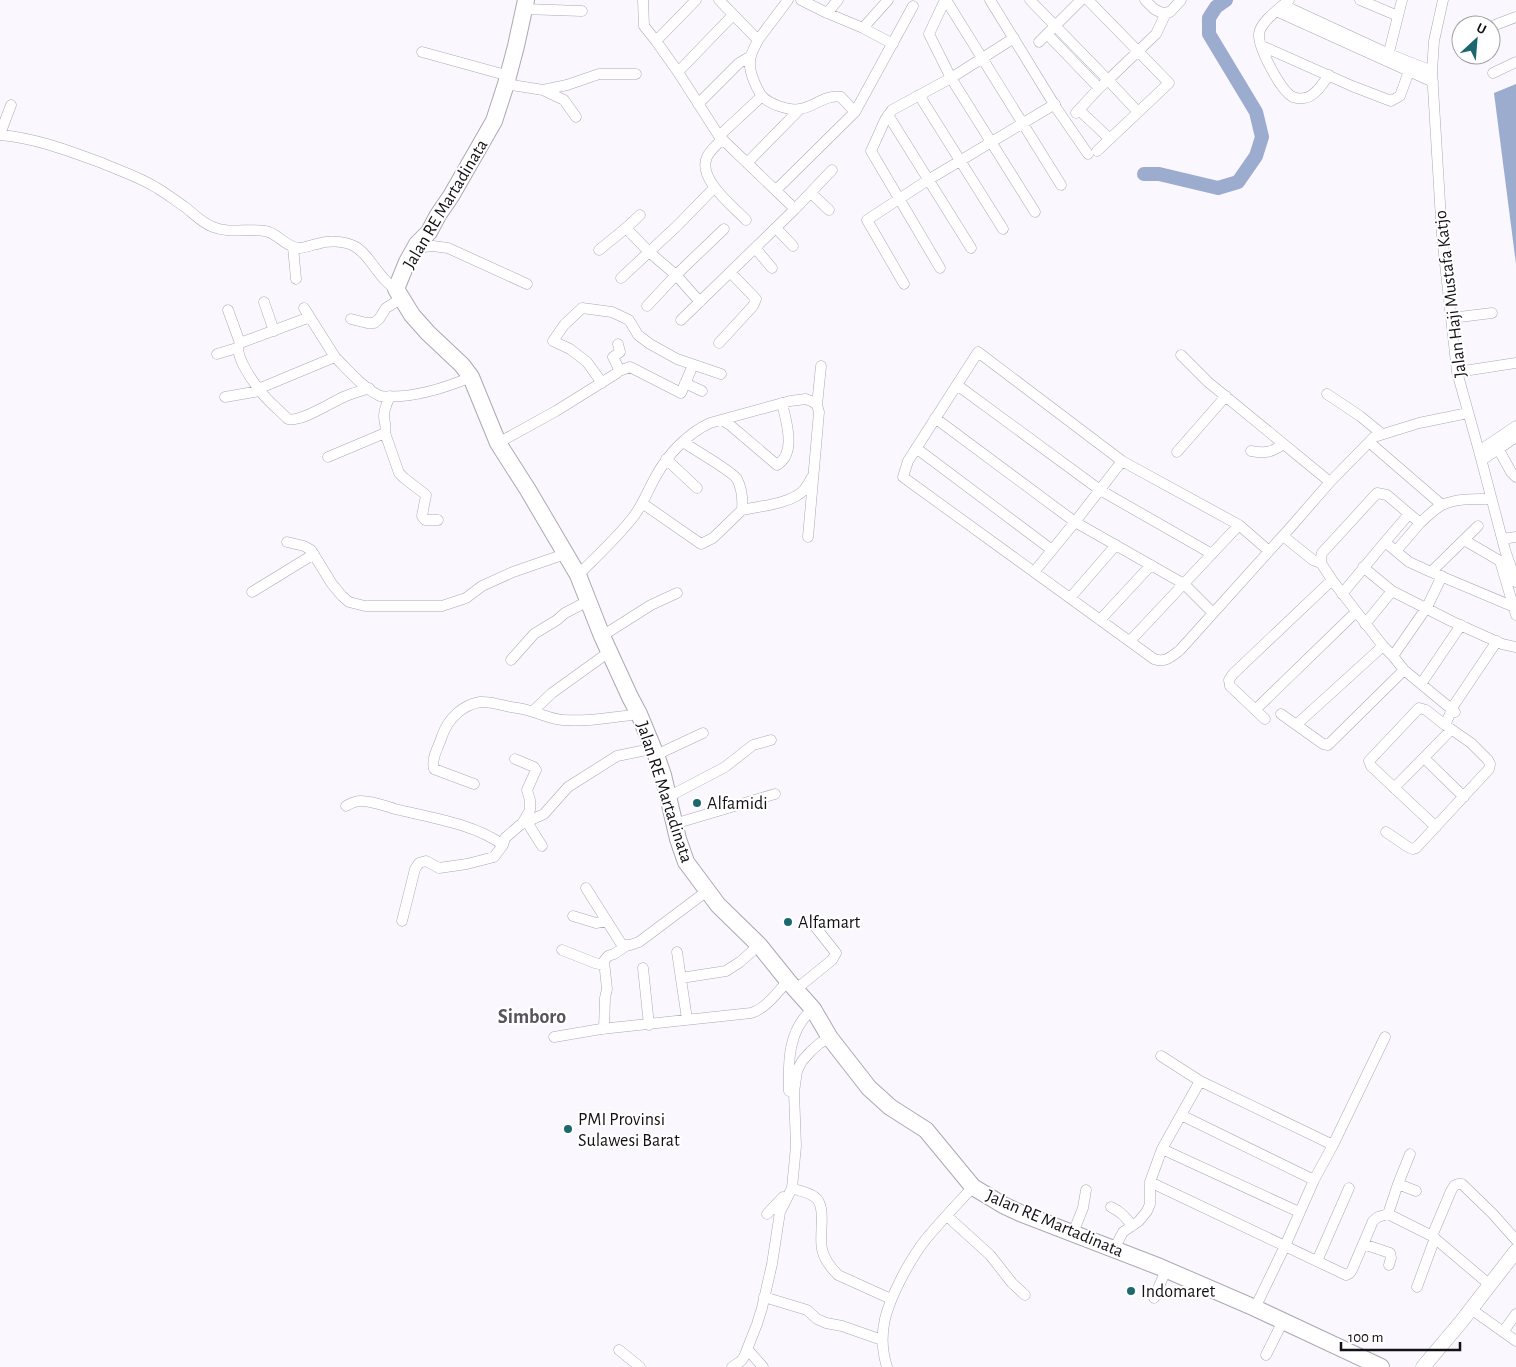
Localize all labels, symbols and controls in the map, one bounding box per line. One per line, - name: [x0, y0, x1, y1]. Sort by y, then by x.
- north arrow: [1451, 15, 1501, 65]
- text: U: [1474, 21, 1488, 37]
- street label: Jalan RE Martadinata: [400, 137, 492, 272]
- street label: Jalan Haji Mustafa Katjo: [1432, 209, 1470, 378]
- street label: Jalan RE Martadinata: [633, 719, 695, 865]
- place label: Alfamidi: [707, 795, 768, 813]
- marker: Alfamidi: [691, 797, 703, 809]
- place label: Alfamart: [798, 914, 861, 932]
- marker: Alfamart: [782, 916, 794, 928]
- district label: Simboro: [498, 1007, 566, 1027]
- place label: PMI Provinsi Sulawesi Barat: [578, 1111, 680, 1150]
- marker: PMI Provinsi Sulawesi Barat: [562, 1123, 574, 1135]
- street label: Jalan RE Martadinata: [983, 1187, 1126, 1261]
- place label: Indomaret: [1141, 1283, 1216, 1301]
- marker: Indomaret: [1125, 1285, 1137, 1297]
- scale bar: [1341, 1320, 1460, 1352]
- text: 100 m: [1348, 1330, 1383, 1345]

